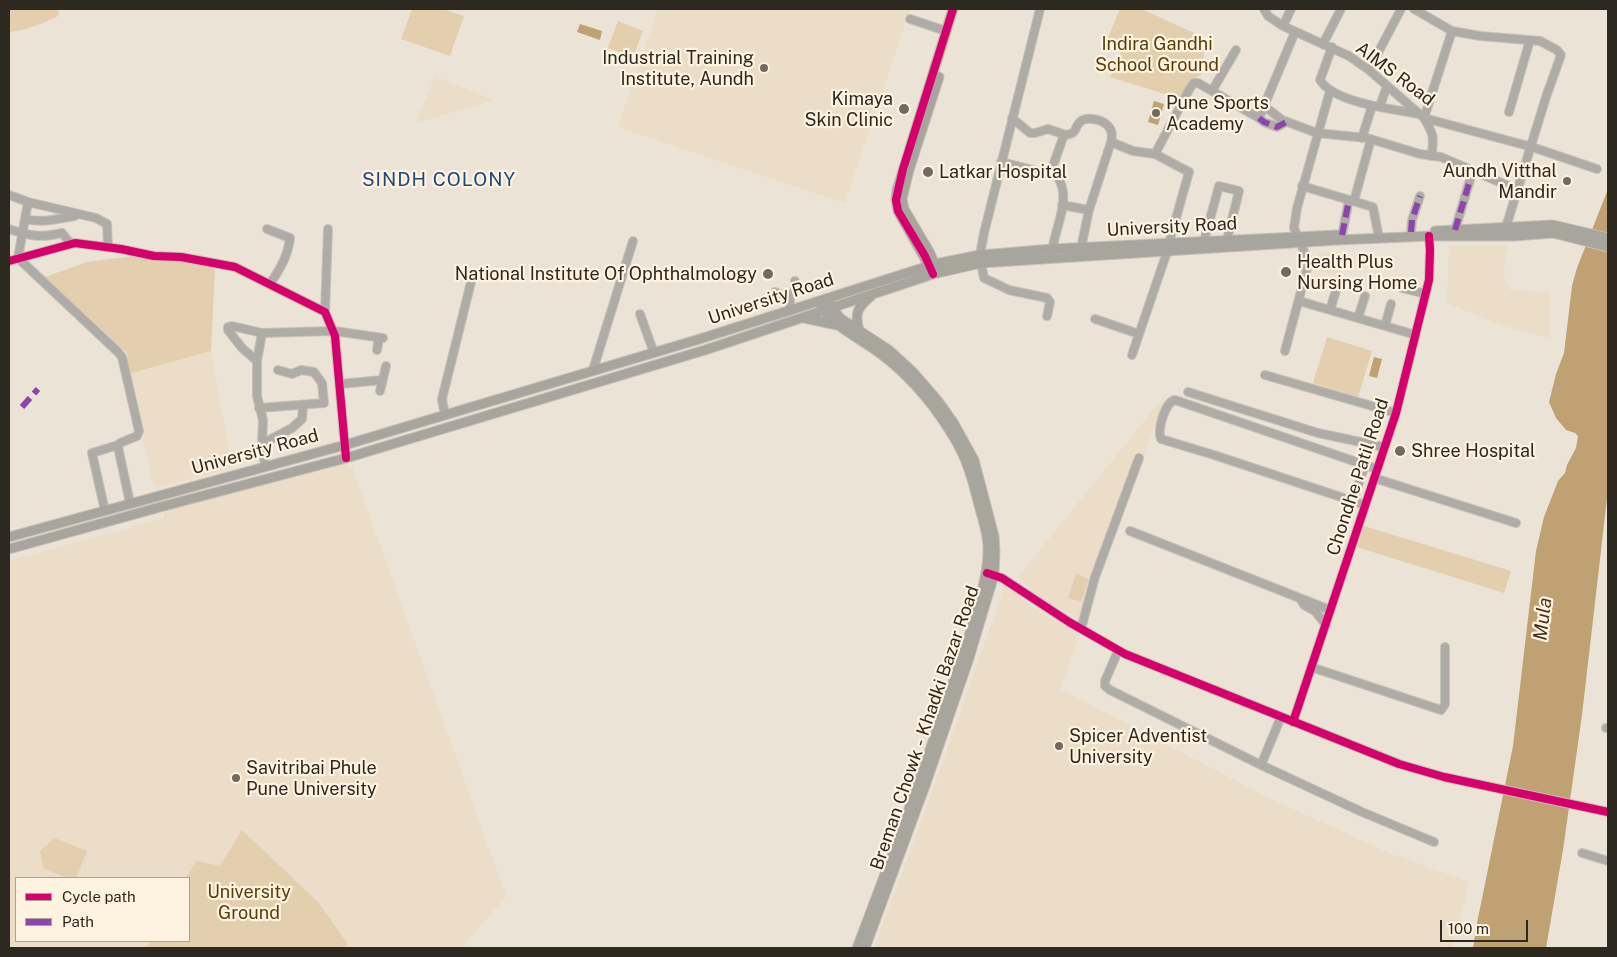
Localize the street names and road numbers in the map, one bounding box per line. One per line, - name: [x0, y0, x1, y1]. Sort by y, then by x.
- street label: AIMS Road: [1351, 37, 1439, 111]
- street label: University Road: [1106, 213, 1238, 241]
- street label: University Road: [706, 269, 836, 329]
- street label: Chondhe Patil Road: [1322, 396, 1394, 558]
- street label: University Road: [189, 425, 321, 479]
- street label: Breman Chowk - Khadki Bazar Road: [866, 583, 984, 873]

